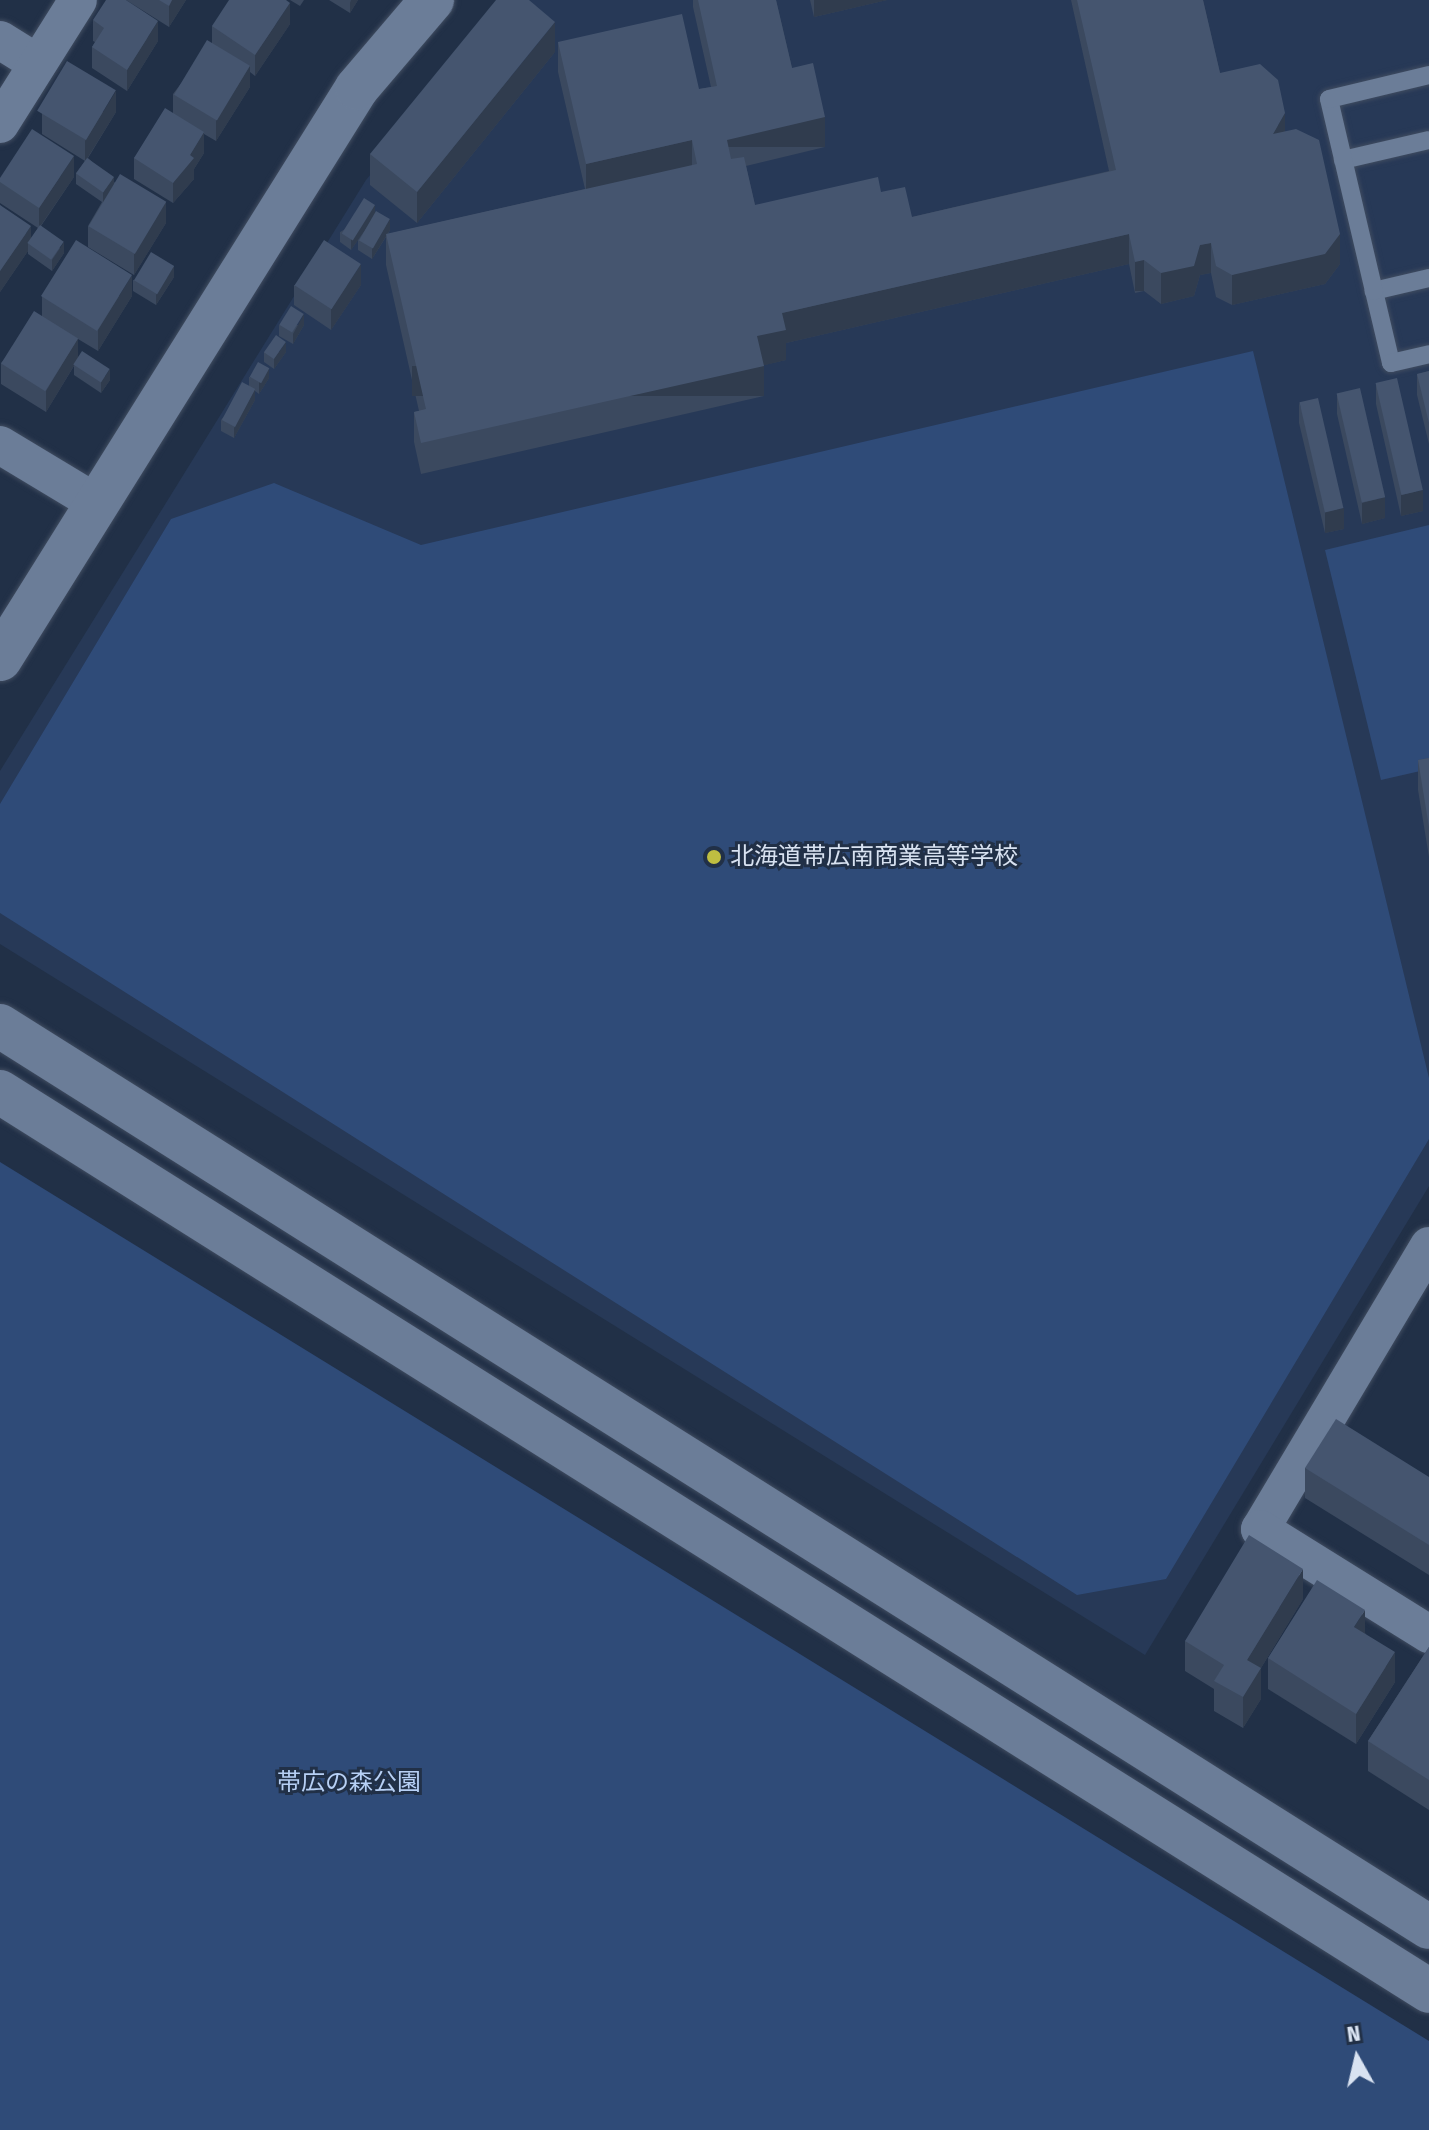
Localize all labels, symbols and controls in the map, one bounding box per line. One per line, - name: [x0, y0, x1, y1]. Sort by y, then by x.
- place label: 北海道帯広南商業高等学校: [730, 843, 1018, 871]
- marker: 北海道帯広南商業高等学校: [705, 848, 723, 866]
- park label: 帯広の森公園: [277, 1769, 421, 1797]
- north arrow: [1317, 2018, 1397, 2098]
- text: N: [1345, 2019, 1362, 2048]

